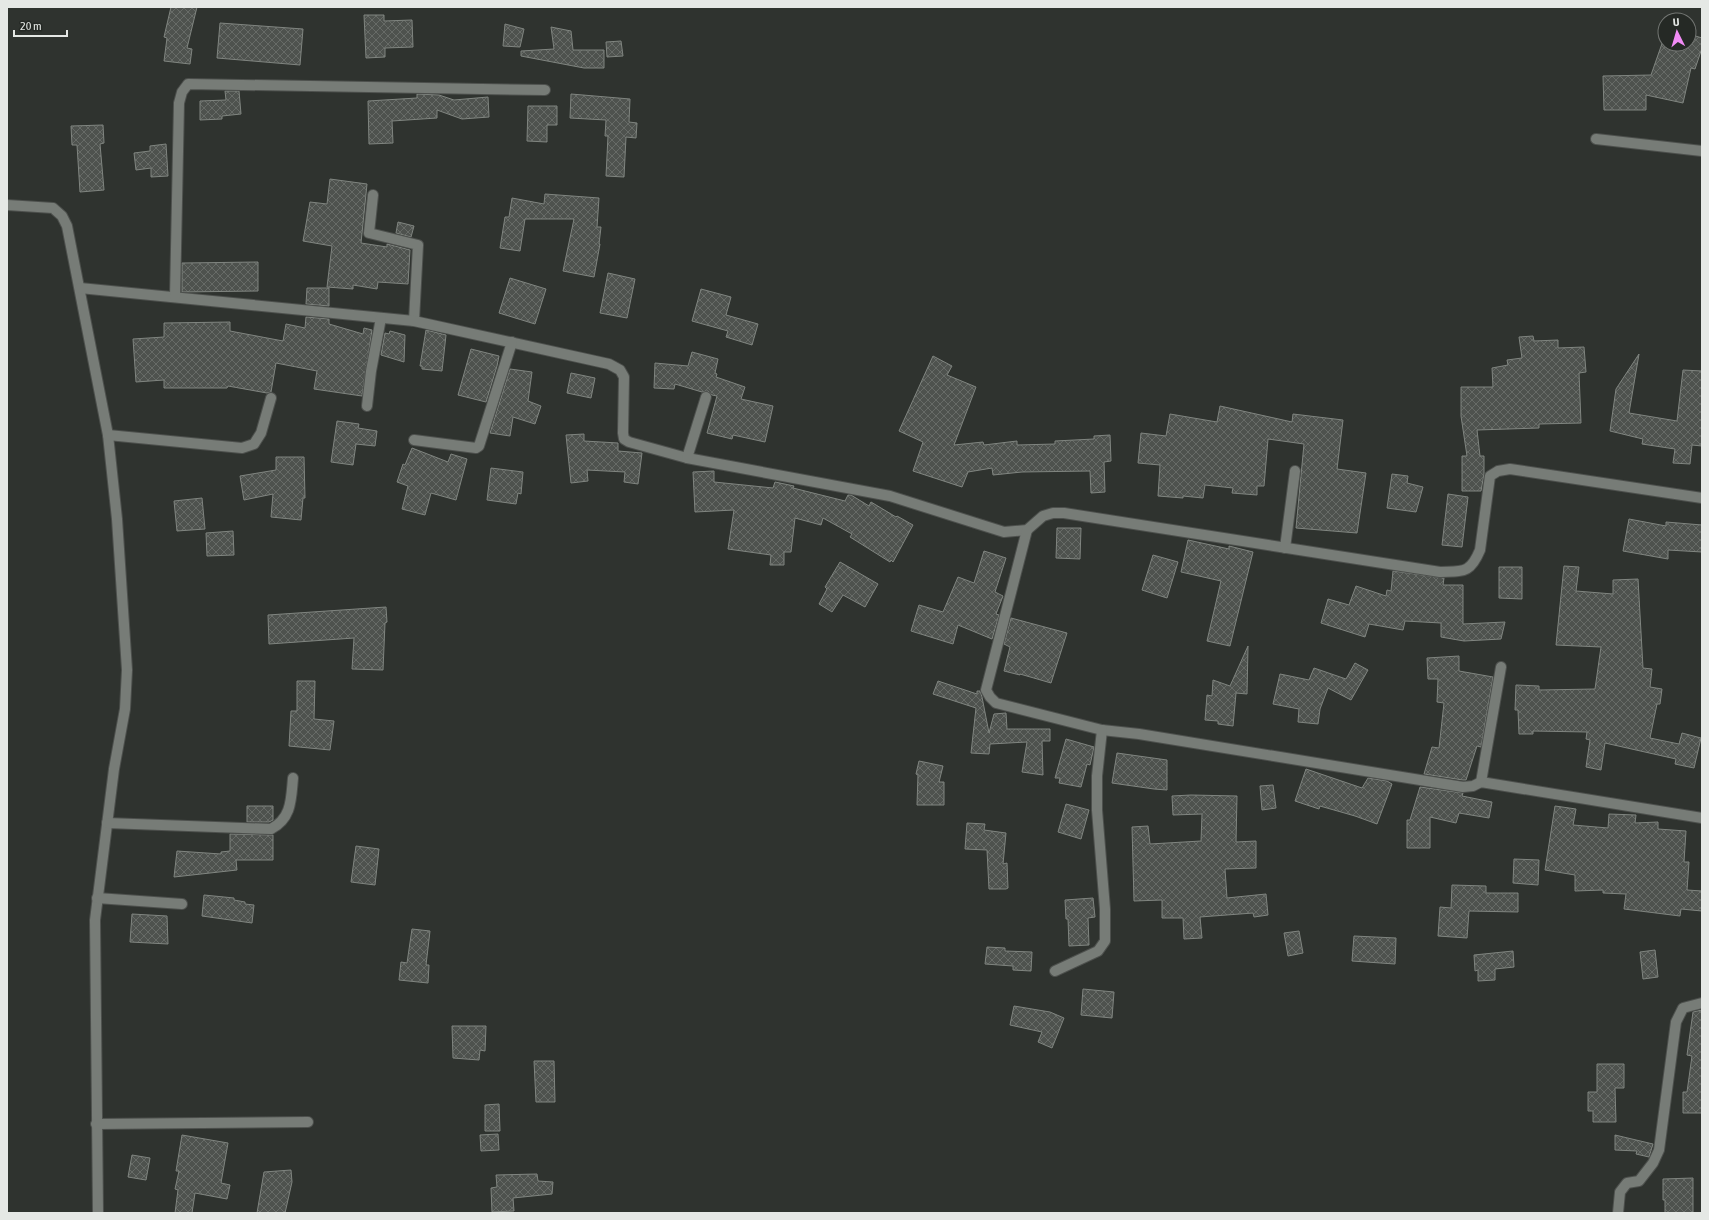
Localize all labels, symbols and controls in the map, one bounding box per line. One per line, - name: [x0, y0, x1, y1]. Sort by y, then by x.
- scale bar: [14, 12, 67, 38]
- north arrow: [1657, 12, 1697, 52]
- text: U: [1672, 16, 1680, 28]
- text: 20 m: [20, 19, 42, 33]

